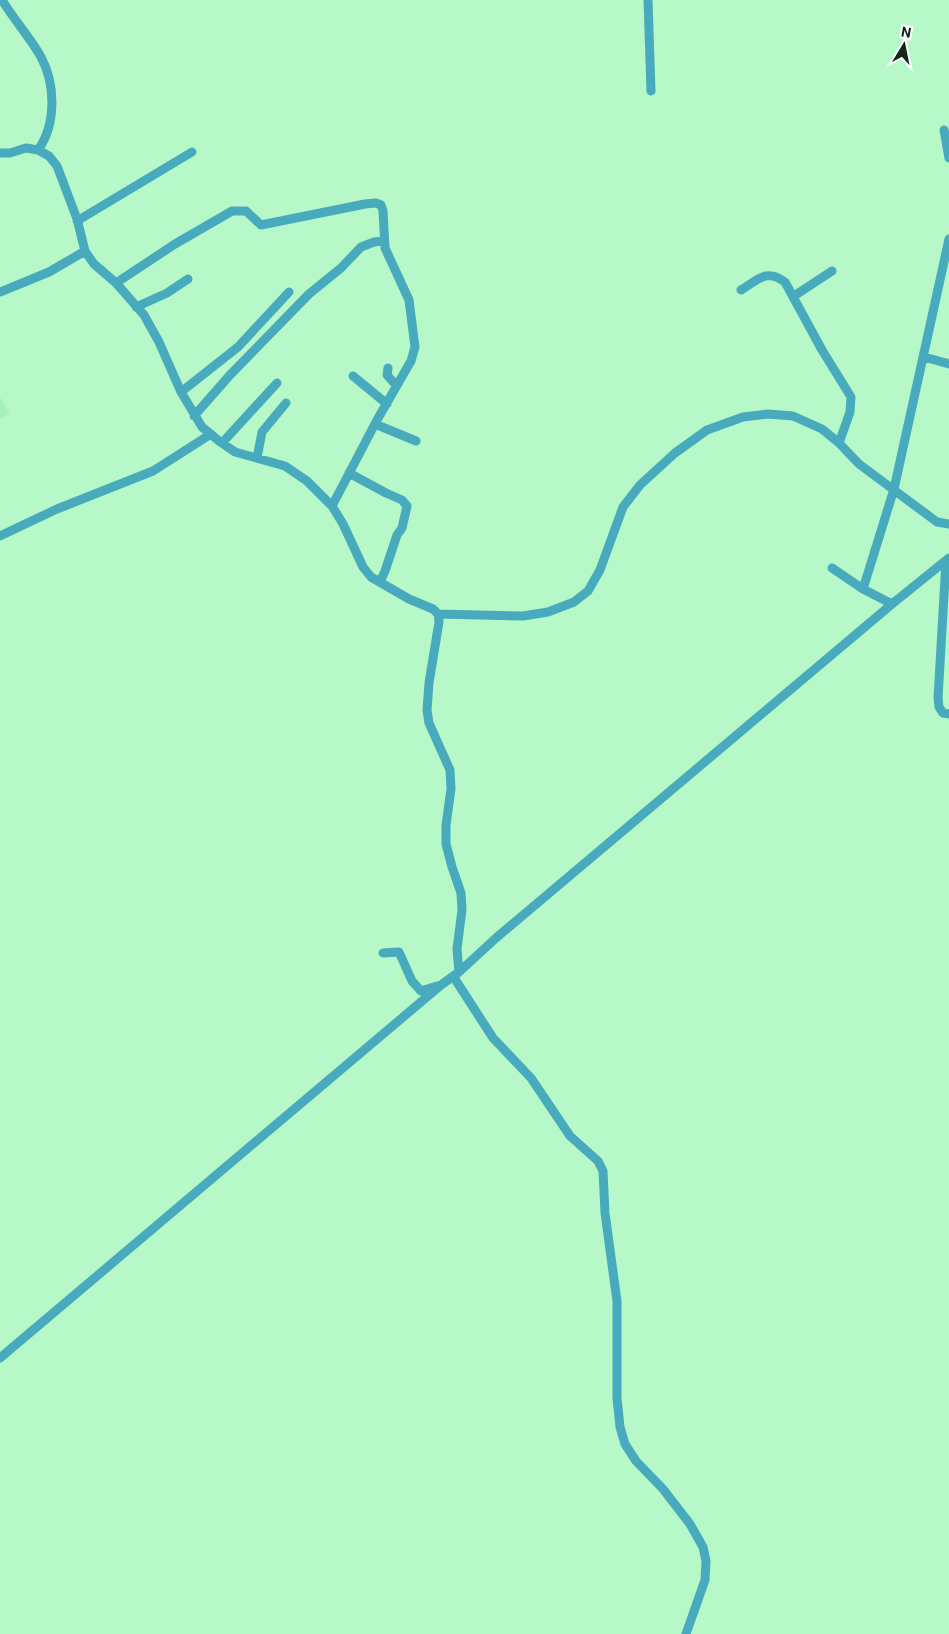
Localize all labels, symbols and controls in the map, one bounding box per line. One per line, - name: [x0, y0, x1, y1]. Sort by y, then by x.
- north arrow: [879, 20, 929, 70]
- text: N: [900, 23, 913, 41]

